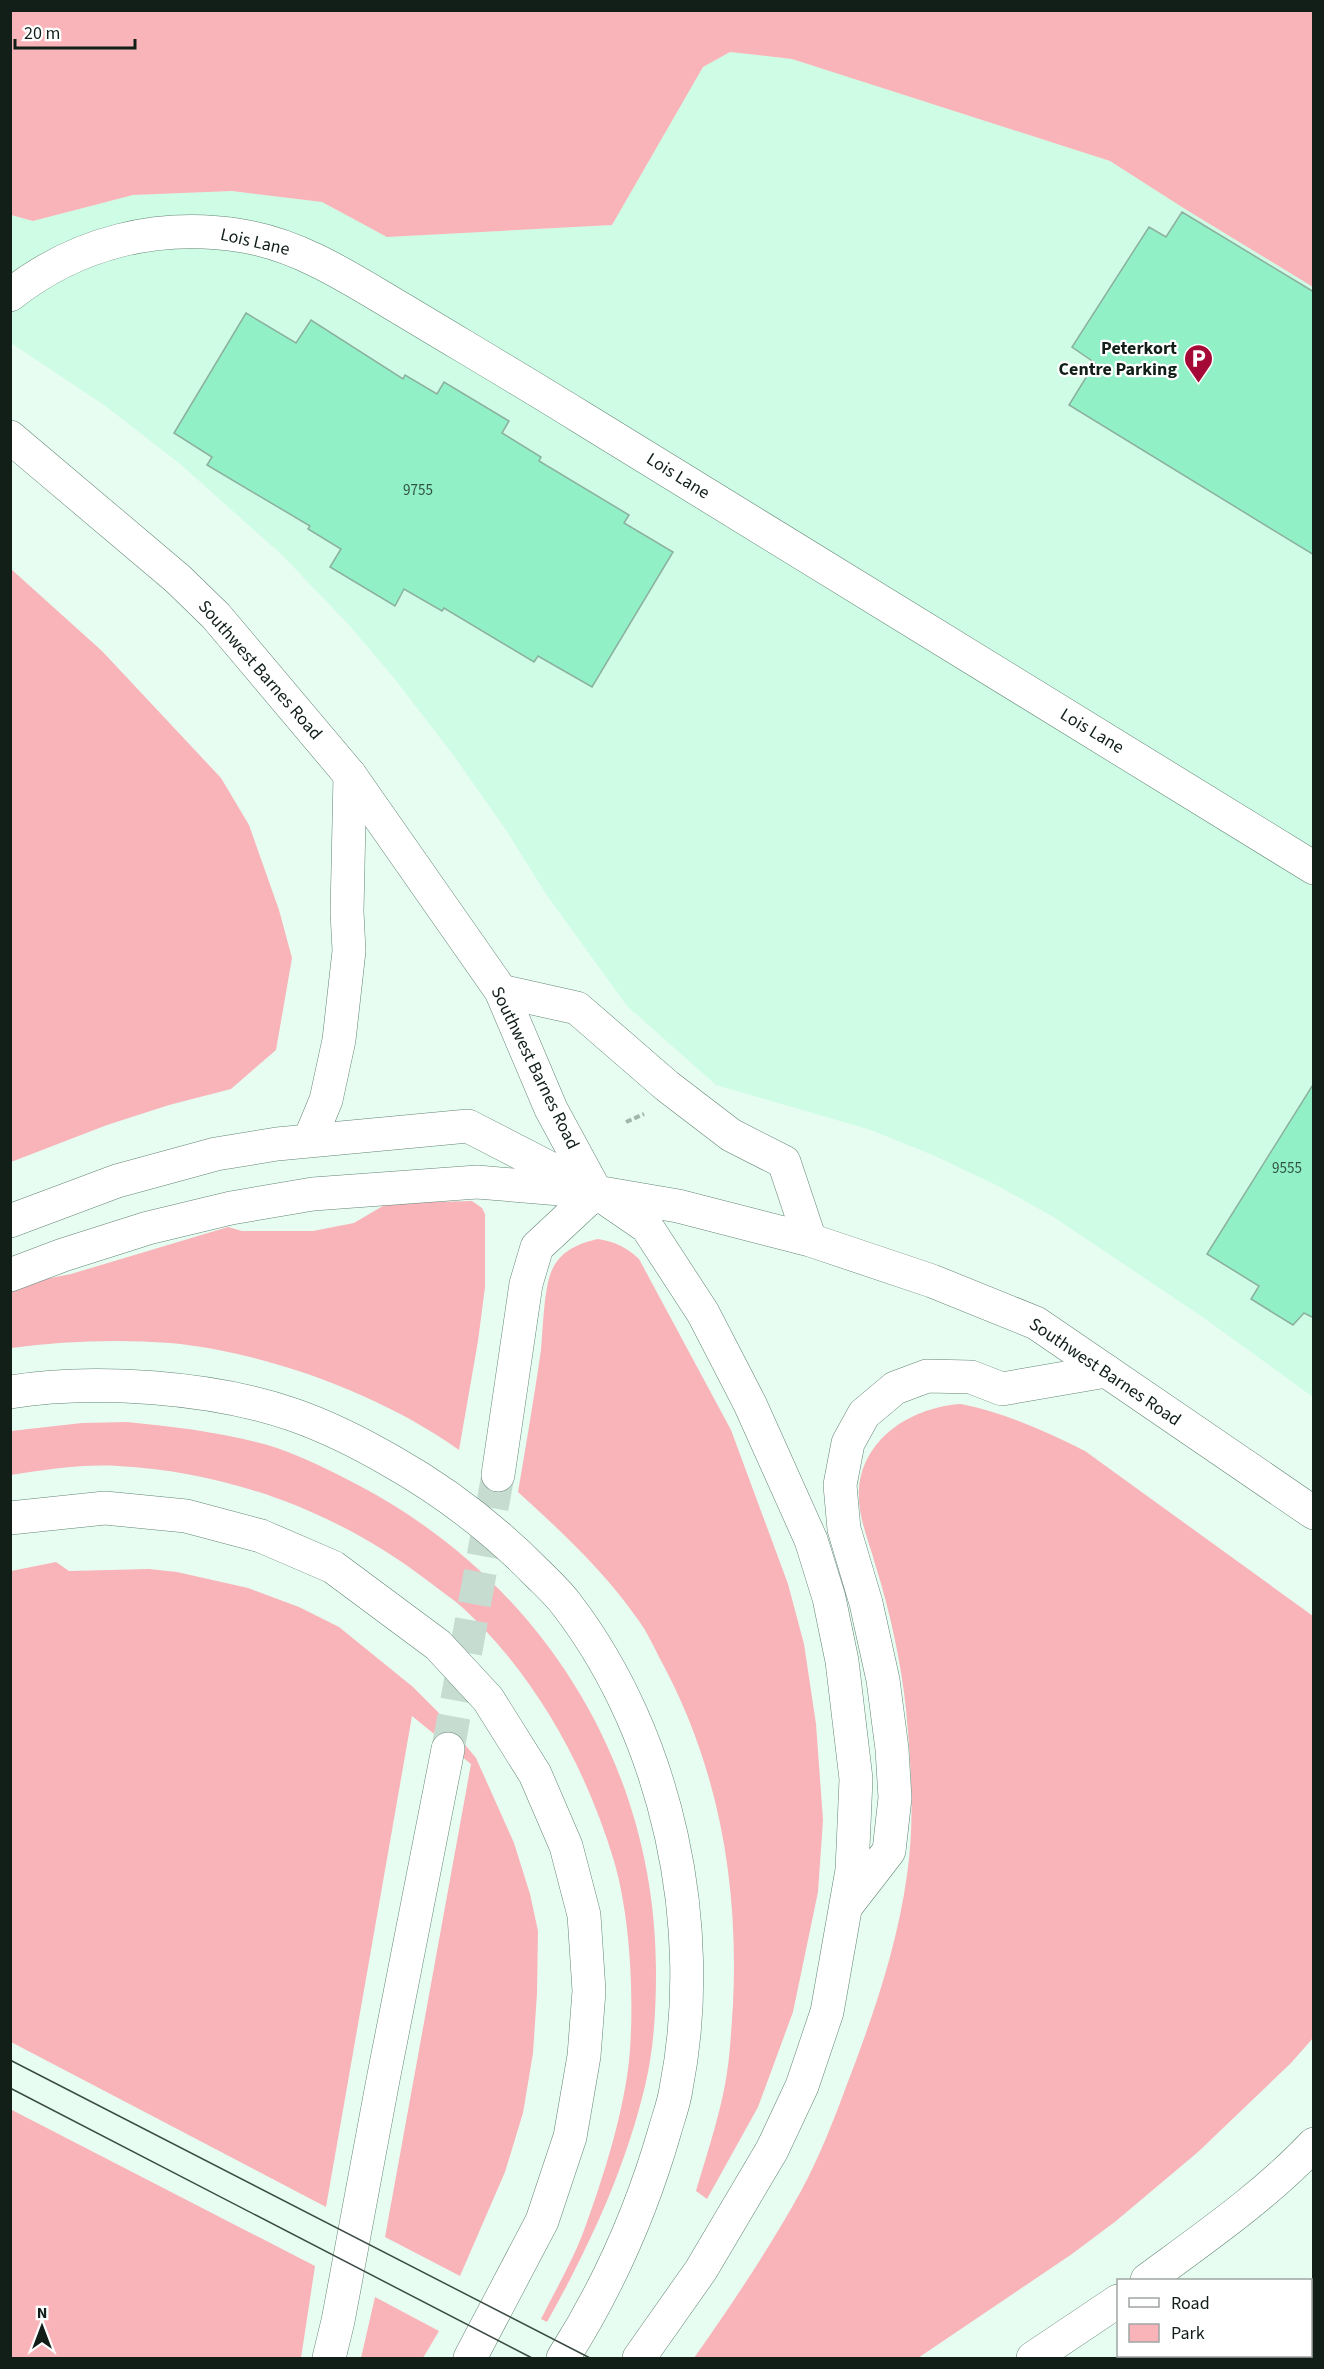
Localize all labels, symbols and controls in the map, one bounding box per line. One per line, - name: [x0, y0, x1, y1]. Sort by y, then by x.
- scale bar: [15, 12, 135, 50]
- text: 20 m: [24, 21, 60, 46]
- street label: Lois Lane: [218, 222, 292, 262]
- place label: Peterkort Centre Parking: [1059, 336, 1177, 382]
- parking icon: Peterkort Centre Parking: [1182, 342, 1214, 384]
- street label: Lois Lane: [641, 447, 715, 505]
- house number: 9755: [403, 480, 433, 501]
- street label: Southwest Barnes Road: [192, 595, 328, 745]
- street label: Lois Lane: [1055, 702, 1129, 760]
- street label: Southwest Barnes Road: [485, 982, 585, 1154]
- house number: 9555: [1272, 1158, 1302, 1179]
- street label: Southwest Barnes Road: [1024, 1312, 1186, 1432]
- legend: [1117, 2279, 1312, 2357]
- text: Road: [1171, 2291, 1210, 2316]
- north arrow: [12, 2297, 72, 2357]
- text: N: [37, 2302, 47, 2324]
- text: Park: [1171, 2321, 1205, 2346]

